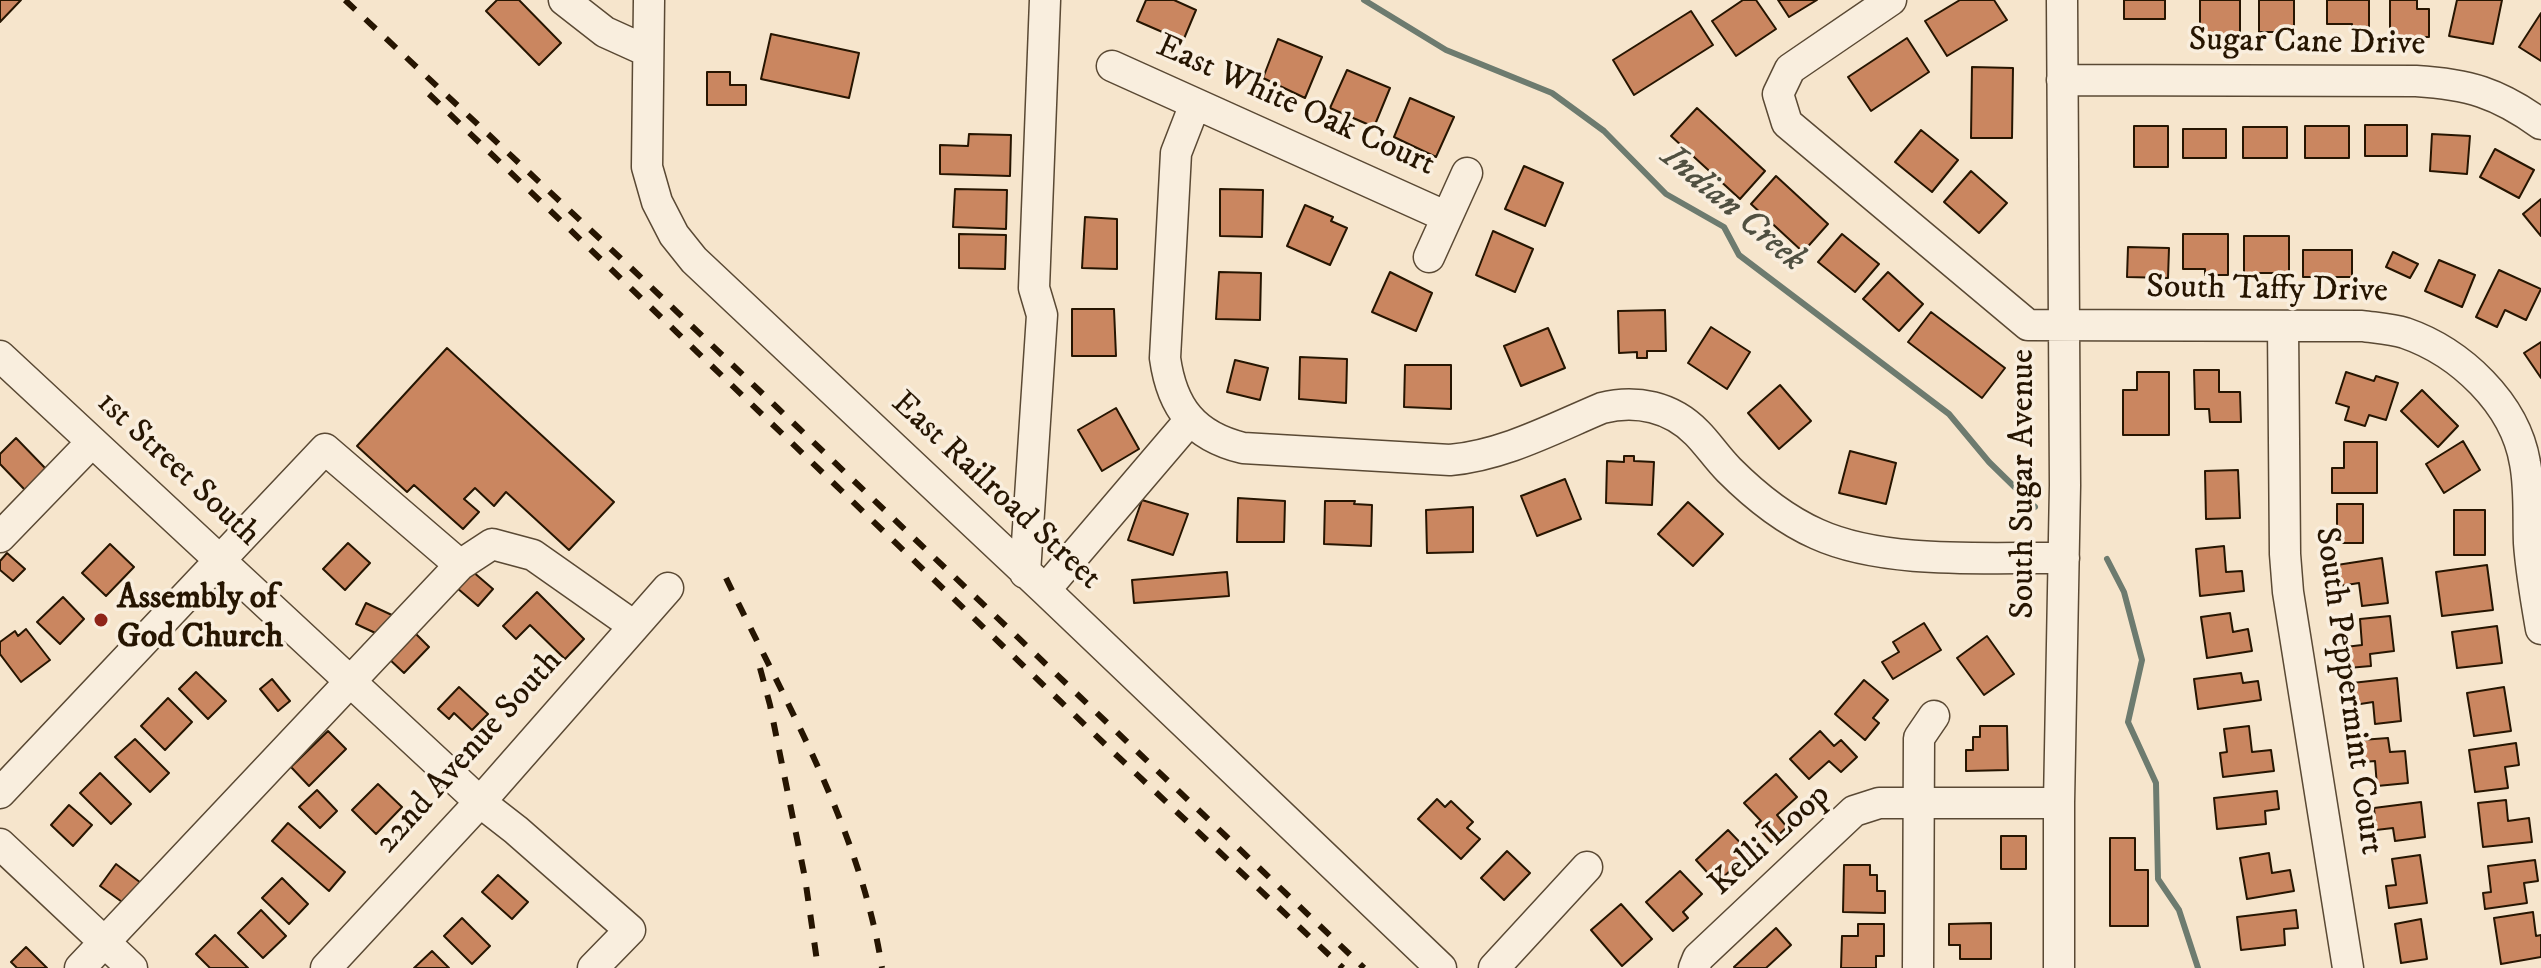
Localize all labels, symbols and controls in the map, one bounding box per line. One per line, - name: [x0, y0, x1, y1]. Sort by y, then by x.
- street label: Sugar Cane Drive: [2188, 22, 2426, 66]
- street label: East White Oak Court: [1149, 27, 1441, 187]
- water label: Indian Creek: [1651, 137, 1813, 283]
- street label: South Taffy Drive: [2146, 268, 2388, 314]
- street label: South Sugar Avenue: [2005, 349, 2045, 619]
- street label: 1st Street South: [87, 384, 267, 556]
- street label: East Railroad Street: [881, 384, 1109, 600]
- street label: South Peppermint Court: [2304, 525, 2390, 857]
- place label: Assembly of God Church: [117, 580, 283, 660]
- marker: Assembly of God Church: [92, 611, 110, 629]
- street label: 22nd Avenue South: [368, 643, 572, 863]
- street label: Kelli Loop: [1702, 776, 1840, 906]

